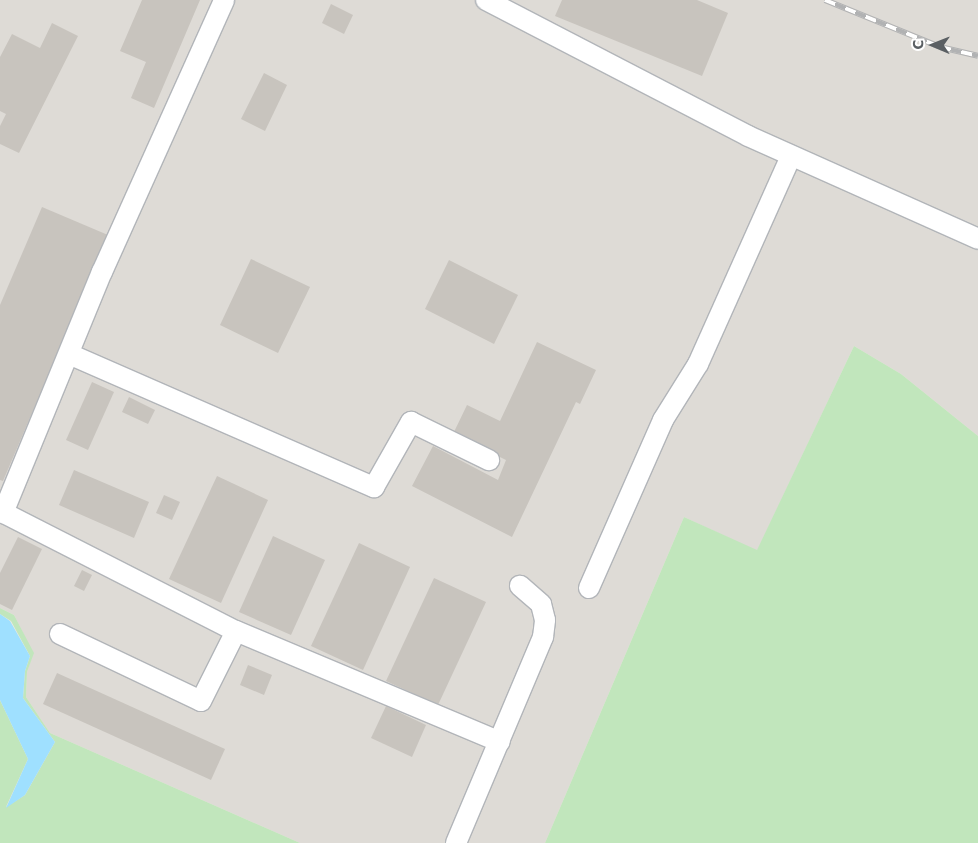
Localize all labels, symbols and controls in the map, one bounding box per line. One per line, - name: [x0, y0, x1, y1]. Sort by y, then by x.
- north arrow: [908, 20, 958, 70]
- text: С: [909, 40, 926, 50]

